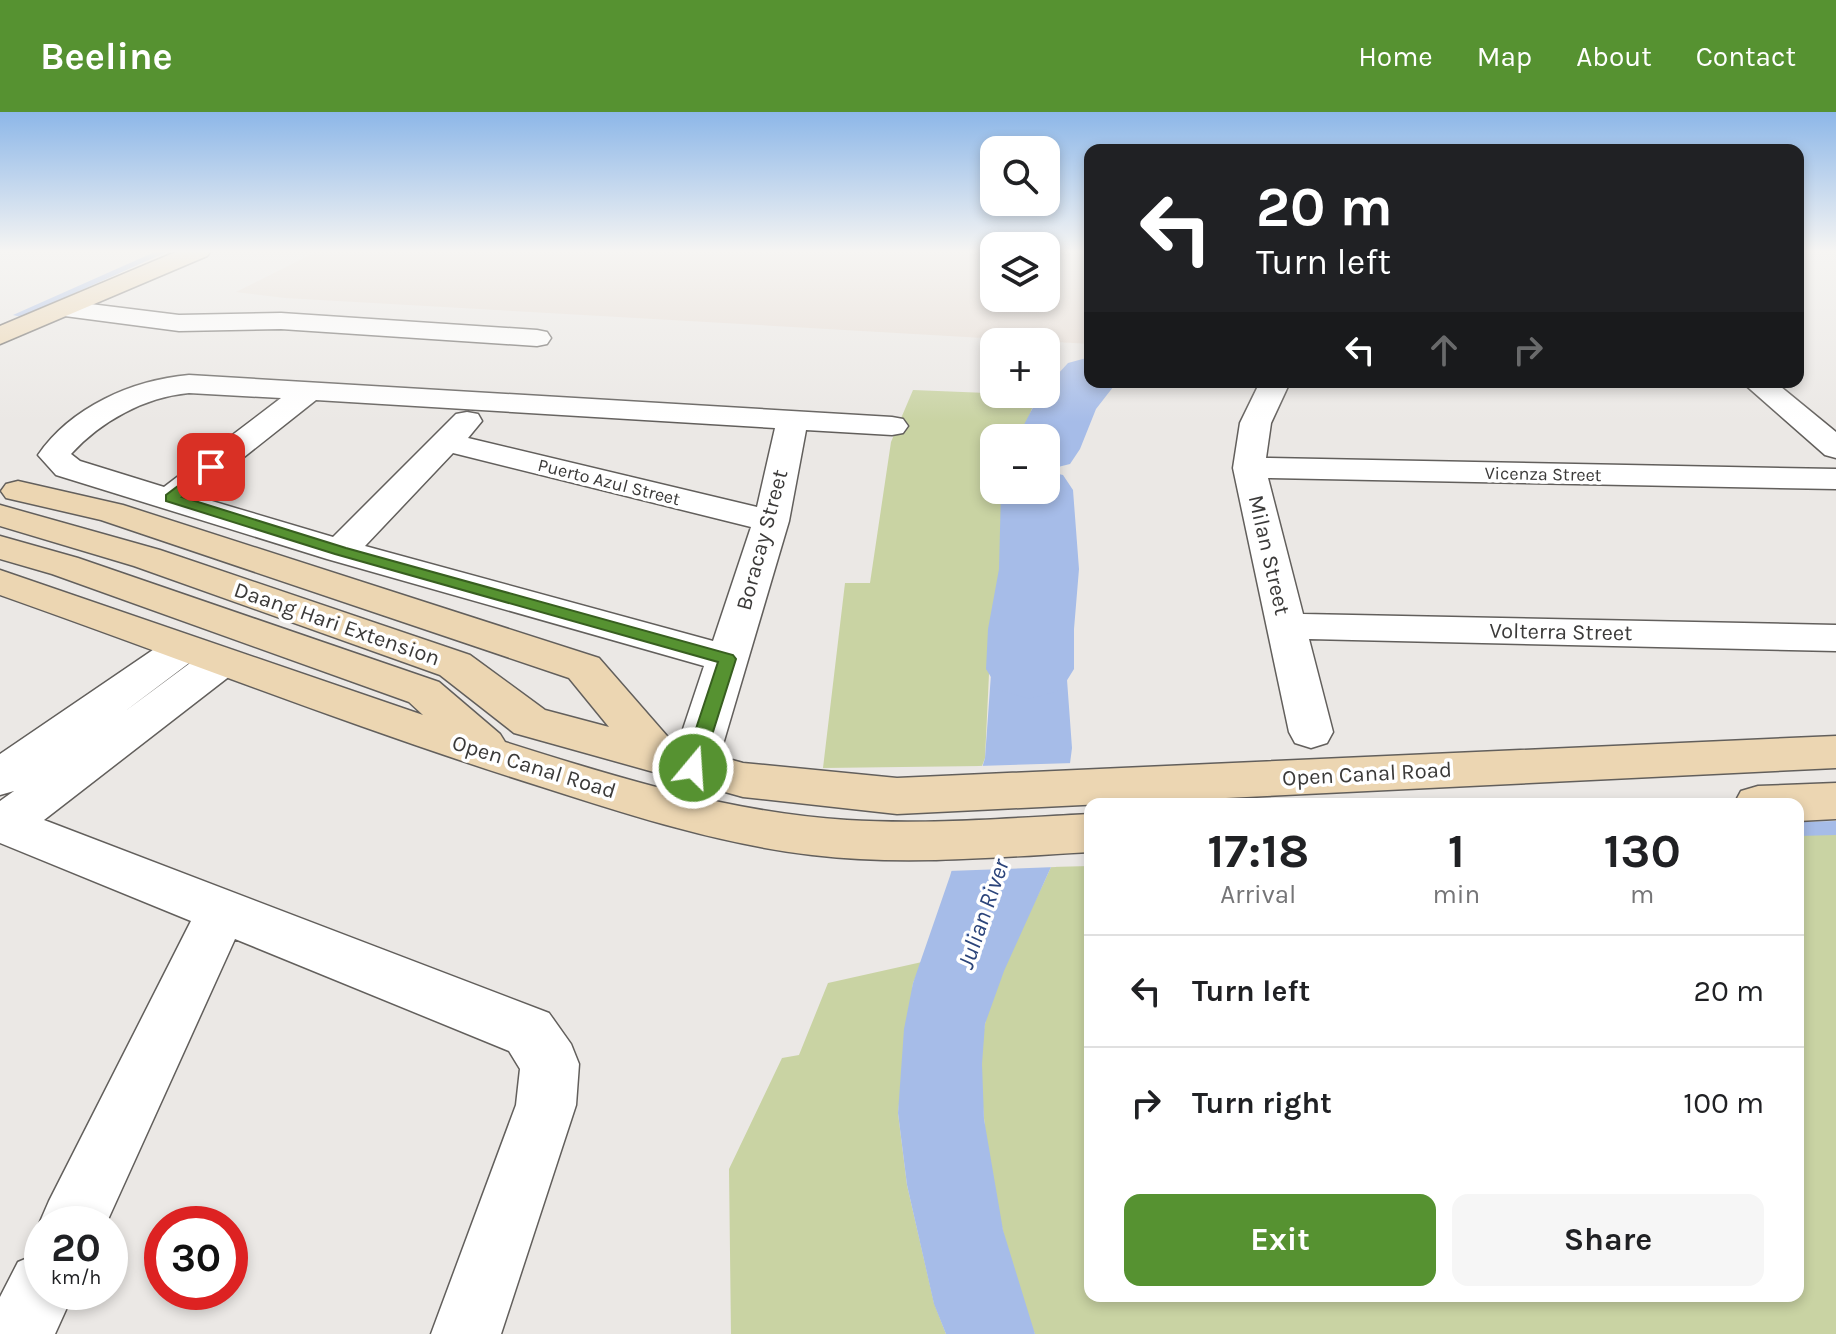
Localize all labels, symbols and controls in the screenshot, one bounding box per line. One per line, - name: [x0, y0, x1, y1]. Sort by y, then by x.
- text: Beeline: [40, 34, 173, 79]
- text: Home: [1358, 40, 1433, 73]
- text: Map: [1477, 40, 1532, 73]
- text: About: [1576, 40, 1652, 73]
- text: Contact: [1696, 40, 1796, 73]
- map controls: [980, 136, 1060, 504]
- button: search: [980, 136, 1060, 216]
- text: 20 m: [1256, 174, 1393, 239]
- icon: left: [1124, 176, 1228, 280]
- button: layers: [980, 232, 1060, 312]
- text: Turn left: [1256, 241, 1391, 283]
- button: +: [980, 328, 1060, 408]
- icon: left: [1338, 328, 1382, 372]
- icon: ahead: [1422, 328, 1466, 372]
- icon: right: [1506, 328, 1550, 372]
- button: −: [980, 424, 1060, 504]
- pin: [177, 433, 245, 501]
- icon: arrive: [189, 445, 233, 489]
- street label: Puerto Azul Street: [536, 454, 683, 510]
- street label: Vicenza Street: [1484, 462, 1602, 486]
- street label: Boracay Street: [731, 467, 793, 613]
- street label: Milan Street: [1243, 492, 1295, 618]
- street label: Daang Hari Extension: [231, 577, 443, 671]
- street label: Volterra Street: [1489, 618, 1633, 646]
- position arrow: [651, 726, 735, 810]
- street label: Open Canal Road: [449, 730, 619, 804]
- street label: Open Canal Road: [1281, 757, 1453, 791]
- text: 17:18: [1207, 823, 1309, 879]
- text: 1: [1448, 823, 1465, 879]
- text: 130: [1603, 823, 1681, 879]
- water label: Julian River: [951, 855, 1015, 973]
- text: Arrival: [1220, 879, 1296, 910]
- text: min: [1432, 879, 1480, 910]
- text: m: [1630, 879, 1654, 910]
- icon: left: [1124, 969, 1168, 1013]
- text: Turn left: [1192, 973, 1310, 1009]
- text: 20 m: [1694, 973, 1764, 1009]
- icon: right: [1124, 1081, 1168, 1125]
- text: Turn right: [1192, 1085, 1332, 1121]
- text: 100 m: [1683, 1085, 1764, 1121]
- button: Exit: [1124, 1194, 1436, 1286]
- button: Share: [1452, 1194, 1764, 1286]
- speed limit sign: 30: [144, 1206, 248, 1310]
- text: 20: [51, 1224, 101, 1271]
- text: km/h: [51, 1266, 101, 1289]

